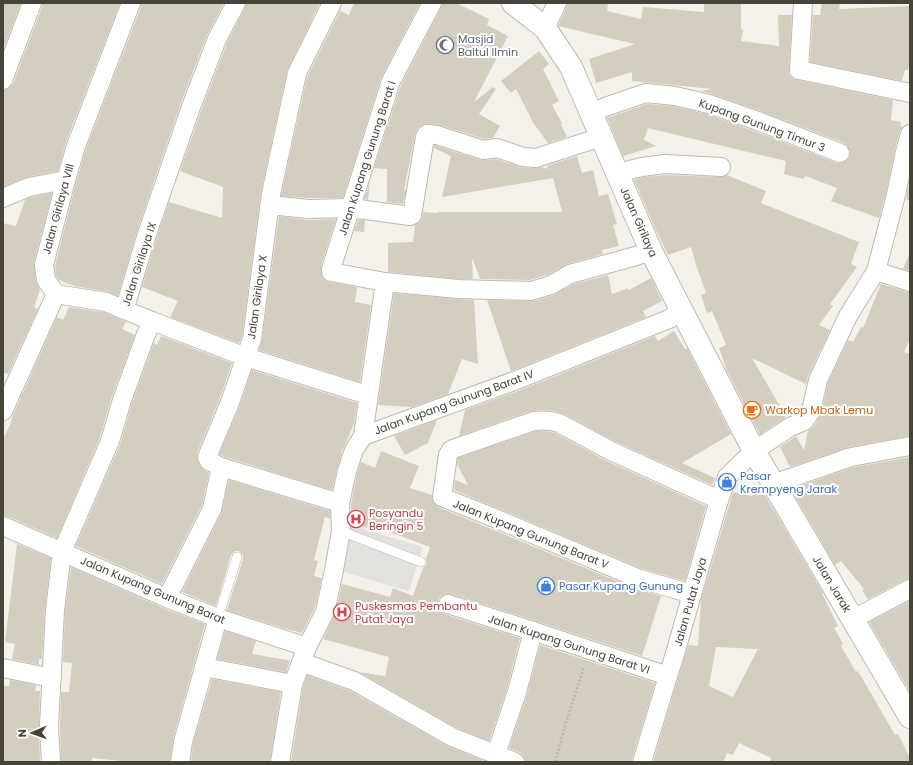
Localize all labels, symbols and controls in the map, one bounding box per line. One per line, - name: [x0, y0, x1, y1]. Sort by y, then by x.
- place label: Masjid Baitul Ilmin: [458, 31, 518, 60]
- mosque icon: Masjid Baitul Ilmin: [435, 35, 455, 55]
- street label: Jalan Kupang Gunung Barat I: [334, 79, 400, 237]
- street label: Kupang Gunung Timur 3: [697, 95, 827, 155]
- street label: Jalan Girilaya VIII: [38, 162, 78, 256]
- street label: Jalan Girilaya: [616, 184, 662, 260]
- street label: Jalan Girilaya IX: [118, 220, 160, 308]
- street label: Jalan Girilaya X: [243, 254, 271, 340]
- street label: Jalan Kupang Gunung Barat IV: [372, 365, 537, 438]
- cafe icon: Warkop Mbak Lemu: [742, 400, 762, 420]
- place label: Warkop Mbak Lemu: [765, 402, 873, 418]
- place label: Pasar Krempyeng Jarak: [740, 468, 838, 497]
- shop icon: Pasar Krempyeng Jarak: [717, 472, 737, 492]
- street label: Jalan Kupang Gunung Barat V: [451, 495, 612, 573]
- place label: Posyandu Beringin 5: [369, 505, 424, 534]
- hospital icon: Posyandu Beringin 5: [346, 509, 366, 529]
- street label: Jalan Kupang Gunung Barat: [78, 552, 228, 628]
- street label: Jalan Jarak: [809, 553, 855, 616]
- street label: Jalan Putat Jaya: [670, 556, 710, 648]
- shop icon: Pasar Kupang Gunung: [536, 576, 556, 596]
- place label: Pasar Kupang Gunung: [559, 578, 683, 594]
- place label: Puskesmas Pembantu Putat Jaya: [355, 598, 477, 627]
- hospital icon: Puskesmas Pembantu Putat Jaya: [332, 602, 352, 622]
- street label: Jalan Kupang Gunung Barat VI: [486, 610, 652, 678]
- north arrow: [12, 713, 52, 753]
- text: N: [14, 729, 30, 738]

